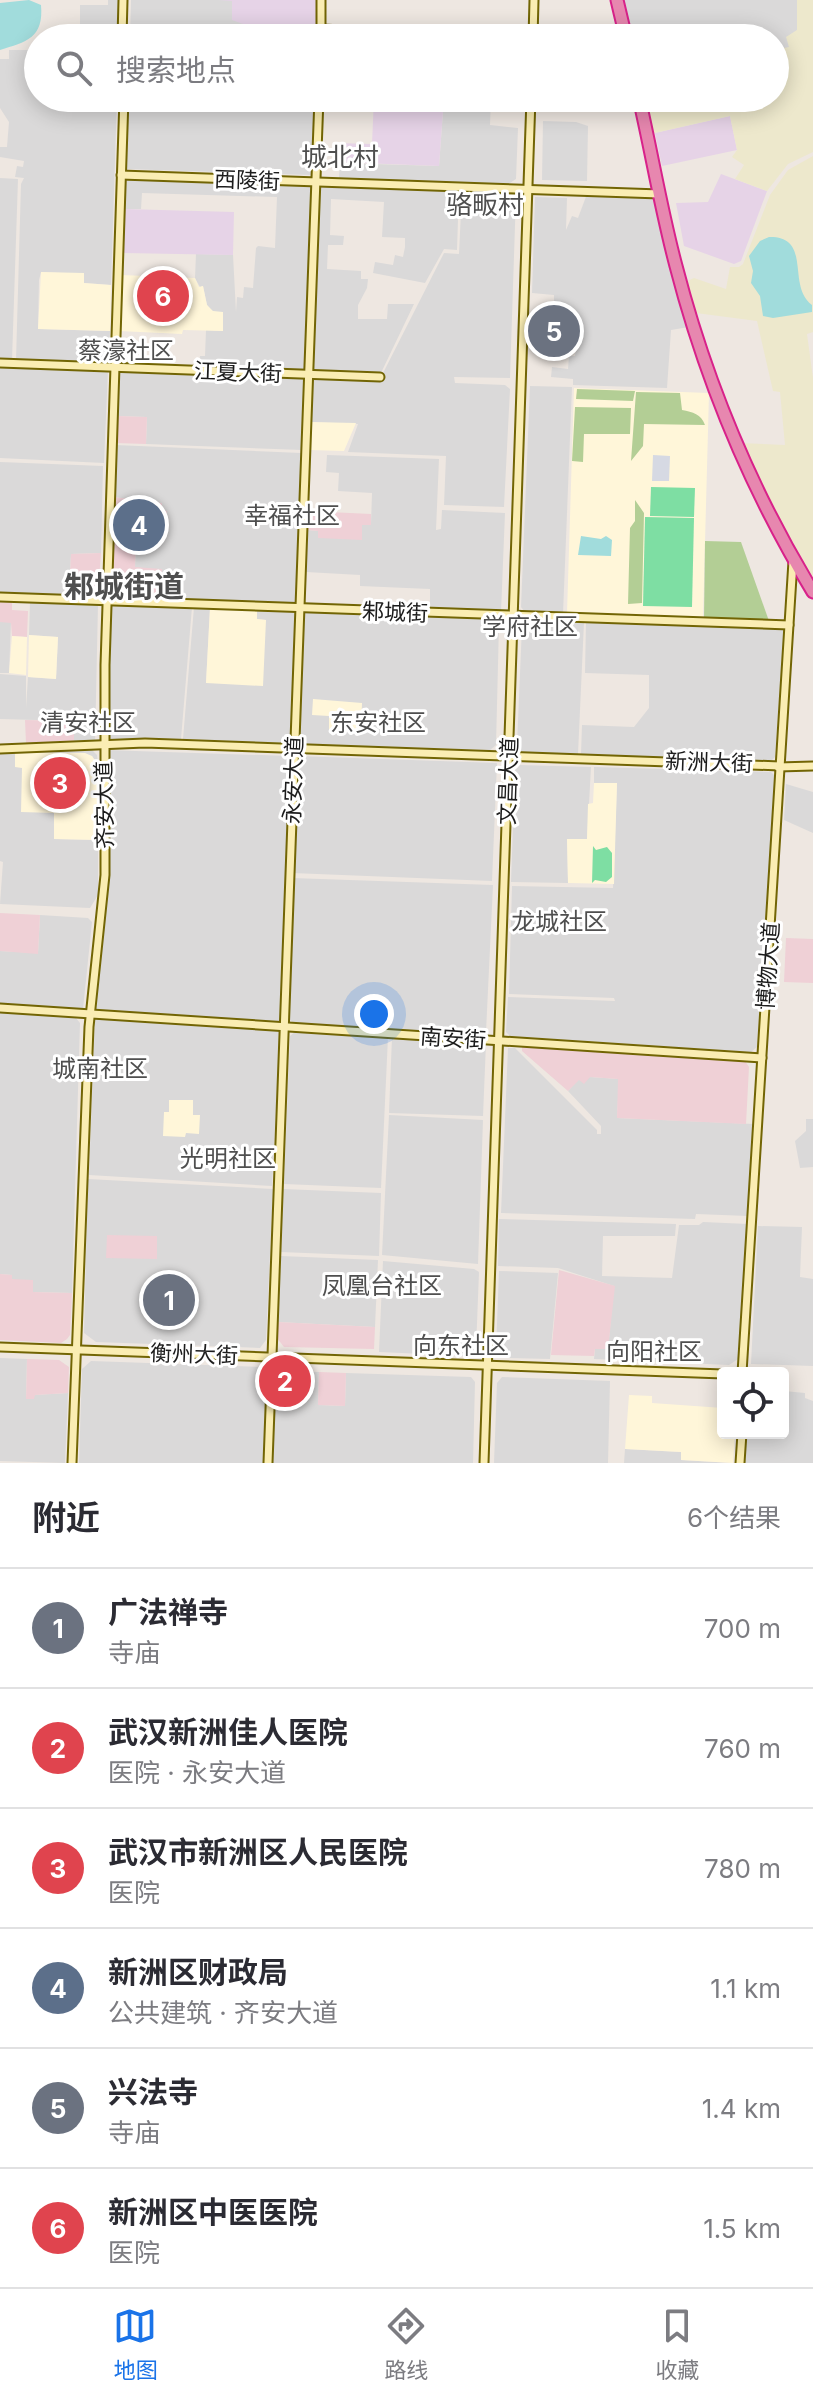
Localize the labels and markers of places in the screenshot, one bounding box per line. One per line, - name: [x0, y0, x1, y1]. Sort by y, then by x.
- pin: 6: [137, 266, 189, 326]
- pin: 5: [528, 301, 580, 361]
- pin: 4: [113, 495, 165, 555]
- pin: 3: [34, 753, 86, 813]
- pin: 1: [143, 1270, 195, 1330]
- pin: 2: [259, 1351, 311, 1411]

